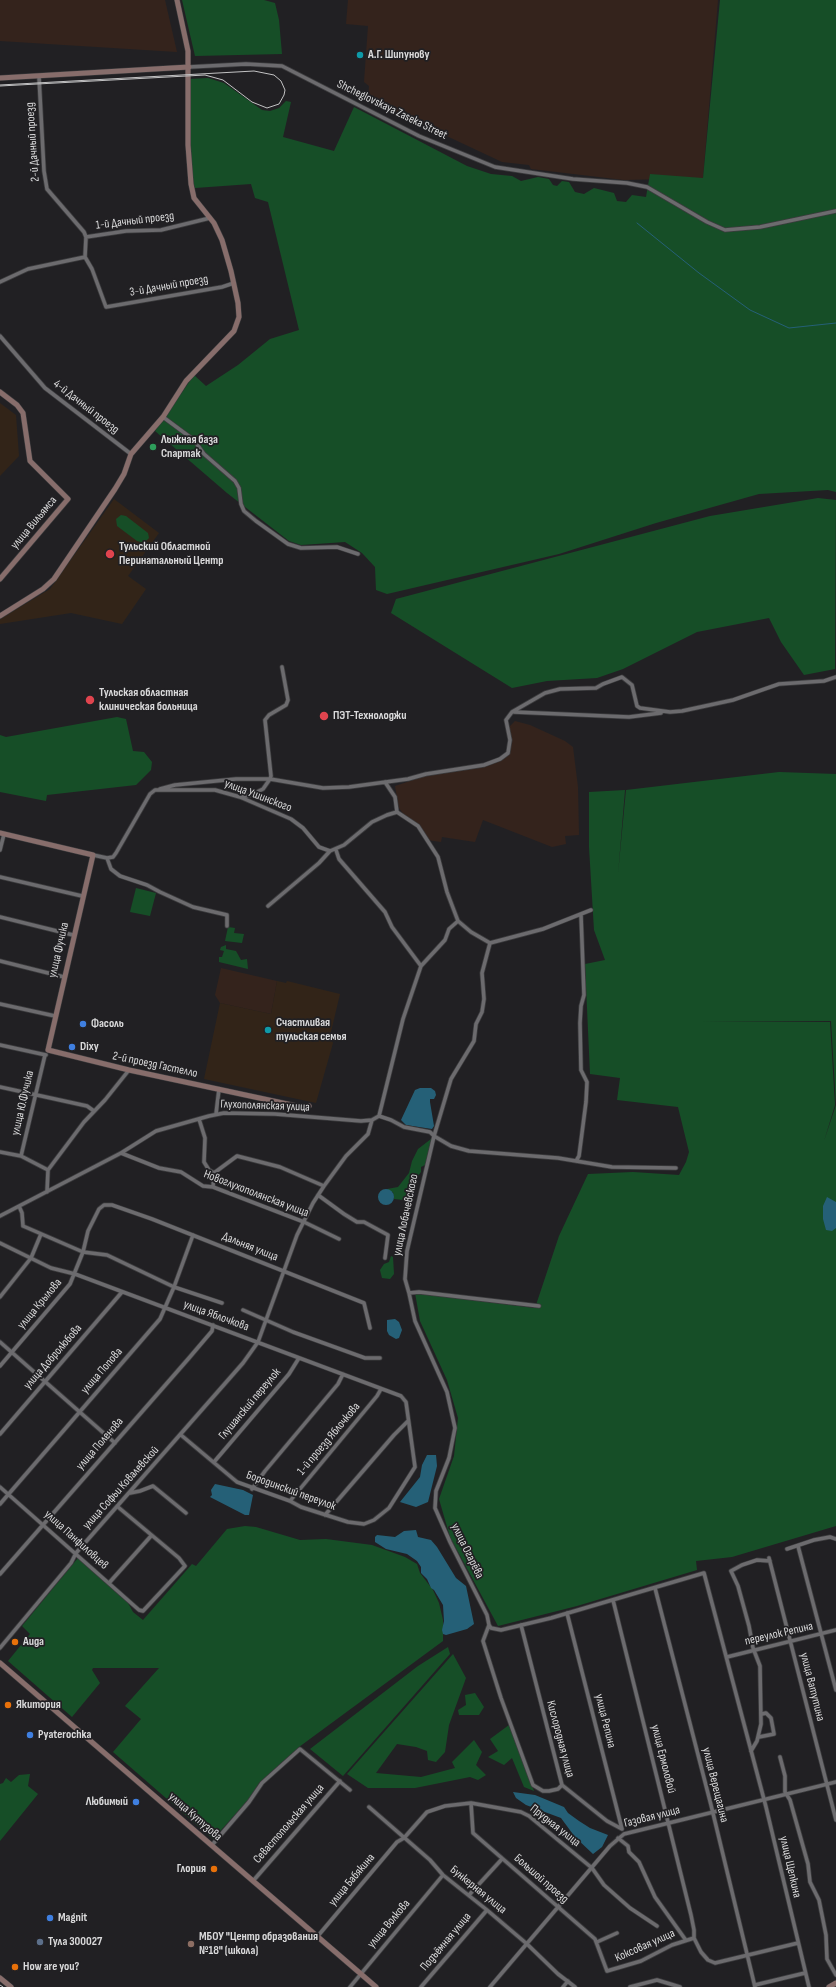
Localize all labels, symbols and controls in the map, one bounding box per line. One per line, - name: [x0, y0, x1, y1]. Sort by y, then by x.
- place label: А.Г. Шипунову: [368, 48, 430, 62]
- marker: А.Г. Шипунову: [355, 50, 365, 60]
- street label: Shcheglovskaya Zaseka Street: [334, 77, 450, 143]
- street label: 2-й Дачный проезд: [23, 102, 43, 182]
- street label: 1-й Дачный проезд: [95, 209, 175, 233]
- street label: 3-й Дачный проезд: [129, 272, 209, 300]
- street label: 4-й Дачный проезд: [50, 377, 122, 437]
- place label: Лыжная база Спартак: [161, 433, 218, 461]
- marker: Лыжная база Спартак: [148, 442, 158, 452]
- street label: улица Вильямса: [8, 494, 60, 552]
- place label: Тульский Областной Перинатальный Центр: [119, 540, 223, 568]
- marker: Тульский Областной Перинатальный Центр: [104, 548, 116, 560]
- place label: Тульская областная клиническая больница: [99, 686, 198, 714]
- marker: Тульская областная клиническая больница: [84, 694, 96, 706]
- place label: ПЭТ-Технолоджи: [333, 709, 406, 723]
- marker: ПЭТ-Технолоджи: [318, 710, 330, 722]
- street label: улица Ушинского: [222, 777, 294, 815]
- street label: улица Фучика: [46, 921, 72, 979]
- place label: Счастливая тульская семья: [276, 1016, 347, 1044]
- place label: Фасоль: [91, 1017, 124, 1031]
- marker: Фасоль: [78, 1019, 88, 1029]
- marker: Счастливая тульская семья: [263, 1025, 273, 1035]
- place label: Dixy: [80, 1040, 99, 1054]
- marker: Dixy: [67, 1042, 77, 1052]
- street label: 2-й проезд Гастелло: [111, 1049, 199, 1081]
- street label: улица Ю.Фучика: [9, 1069, 37, 1137]
- street label: Глухополянская улица: [220, 1097, 310, 1115]
- street label: Новоглухополянская улица: [201, 1167, 311, 1221]
- street label: улица Лобачевского: [390, 1173, 422, 1257]
- street label: Дальняя улица: [220, 1229, 280, 1265]
- street label: улица Крылова: [15, 1276, 65, 1332]
- street label: улица Яблочкова: [181, 1297, 251, 1335]
- street label: улица Добролюбова: [21, 1321, 85, 1393]
- street label: улица Попова: [78, 1345, 126, 1397]
- street label: Глушанский переулок: [216, 1365, 284, 1443]
- street label: 1-й проезд Яблочкова: [295, 1400, 363, 1478]
- street label: улица Поленова: [73, 1415, 127, 1473]
- street label: улица Софьи Ковалевской: [80, 1443, 162, 1533]
- street label: Бородинский переулок: [244, 1468, 338, 1514]
- street label: улица Панфиловцев: [41, 1507, 111, 1573]
- street label: улица Огарёва: [447, 1521, 487, 1581]
- street label: переулок Репина: [743, 1619, 815, 1649]
- place label: Аида: [23, 1635, 44, 1649]
- marker: Аида: [10, 1637, 20, 1647]
- street label: улица Ватутина: [797, 1651, 827, 1723]
- street label: улица Репина: [591, 1693, 619, 1749]
- place label: Якитория: [16, 1698, 61, 1712]
- street label: Кислородная улица: [543, 1699, 577, 1779]
- marker: Якитория: [3, 1700, 13, 1710]
- street label: улица Ермоловой: [648, 1723, 678, 1795]
- place label: Pyaterochka: [38, 1728, 91, 1742]
- marker: Pyaterochka: [25, 1730, 35, 1740]
- street label: улица Верещагина: [699, 1746, 731, 1824]
- street label: Севастопольская улица: [251, 1781, 327, 1867]
- street label: улица Кутузова: [165, 1790, 225, 1844]
- place label: Любимый: [86, 1795, 128, 1809]
- marker: Любимый: [131, 1797, 141, 1807]
- street label: Прудная улица: [527, 1802, 583, 1850]
- street label: Газовая улица: [623, 1803, 681, 1831]
- street label: улица Щепкина: [776, 1835, 804, 1899]
- street label: улица Бабякина: [326, 1851, 378, 1909]
- street label: Большой проезд: [511, 1851, 571, 1907]
- place label: Глория: [177, 1862, 206, 1876]
- street label: Бункерная улица: [447, 1863, 509, 1917]
- marker: Глория: [209, 1864, 219, 1874]
- street label: улица Волкова: [365, 1897, 413, 1951]
- street label: Подъёмная улица: [418, 1910, 474, 1974]
- place label: Magnit: [58, 1911, 87, 1925]
- marker: Magnit: [45, 1913, 55, 1923]
- street label: Коксовая улица: [613, 1926, 677, 1966]
- place label: МБОУ "Центр образования №18" (школа): [199, 1930, 318, 1958]
- place label: Тула 300027: [48, 1935, 102, 1949]
- marker: Тула 300027: [35, 1937, 45, 1947]
- marker: МБОУ "Центр образования №18" (школа): [186, 1939, 196, 1949]
- place label: How are you?: [23, 1960, 79, 1974]
- marker: How are you?: [10, 1962, 20, 1972]

